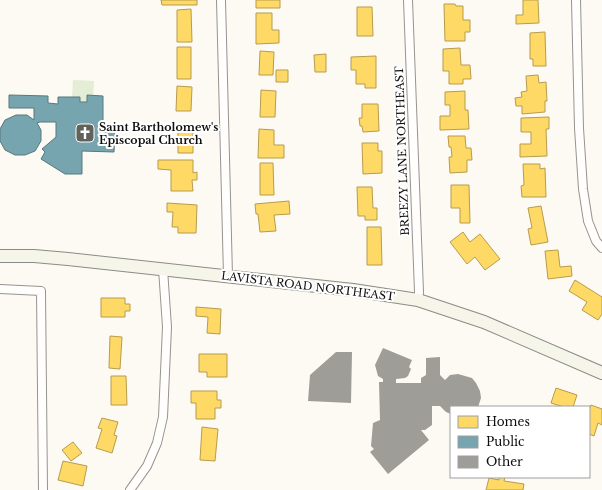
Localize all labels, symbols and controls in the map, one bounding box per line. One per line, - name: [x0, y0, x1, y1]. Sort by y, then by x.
- street label: BREEZY LANE NORTHEAST: [392, 66, 412, 236]
- place label: Saint Bartholomew's Episcopal Church: [99, 120, 218, 147]
- church icon: Saint Bartholomew's Episcopal Church: [74, 122, 96, 144]
- street label: LAVISTA ROAD NORTHEAST: [220, 268, 396, 304]
- legend: [450, 406, 590, 478]
- text: Homes: [486, 414, 530, 429]
- text: Public: [486, 434, 525, 449]
- text: Other: [486, 454, 523, 469]

